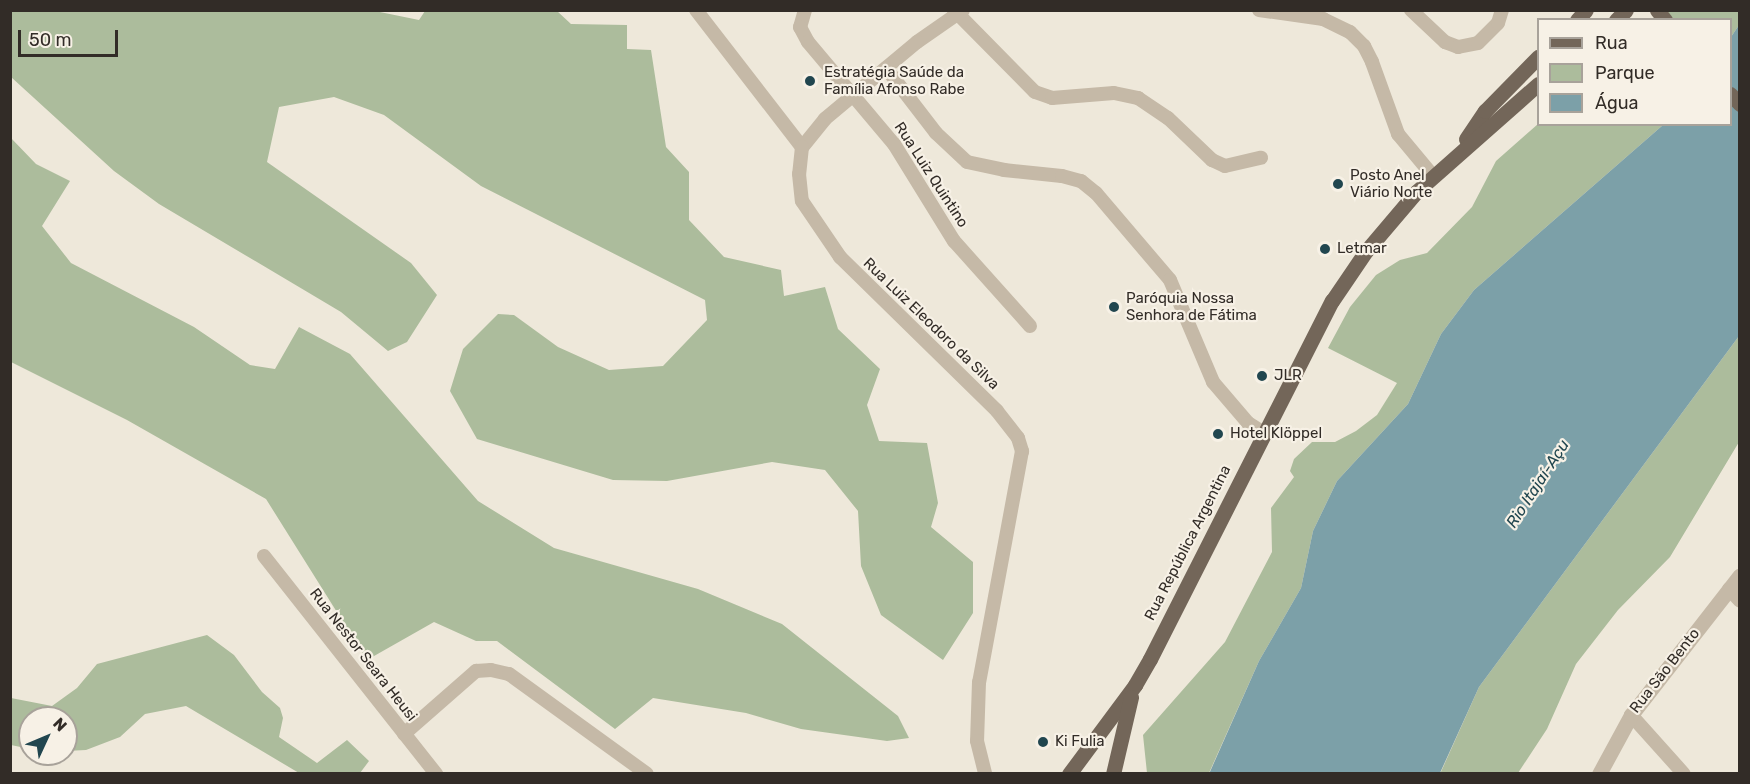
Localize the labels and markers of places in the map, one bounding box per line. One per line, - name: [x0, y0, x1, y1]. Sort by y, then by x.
- place label: Estratégia Saúde da Família Afonso Rabe: [824, 63, 965, 98]
- marker: Estratégia Saúde da Família Afonso Rabe: [801, 72, 819, 90]
- place label: Posto Anel Viário Norte: [1350, 166, 1432, 201]
- marker: Posto Anel Viário Norte: [1331, 177, 1345, 191]
- place label: Letmar: [1337, 240, 1387, 258]
- marker: Letmar: [1318, 242, 1332, 256]
- place label: Paróquia Nossa Senhora de Fátima: [1126, 289, 1257, 324]
- marker: Paróquia Nossa Senhora de Fátima: [1107, 300, 1121, 314]
- place label: JLR: [1274, 367, 1302, 385]
- marker: JLR: [1255, 369, 1269, 383]
- place label: Hotel Klöppel: [1230, 425, 1322, 443]
- marker: Hotel Klöppel: [1211, 427, 1225, 441]
- place label: Ki Fulia: [1055, 733, 1105, 751]
- marker: Ki Fulia: [1036, 735, 1050, 749]

